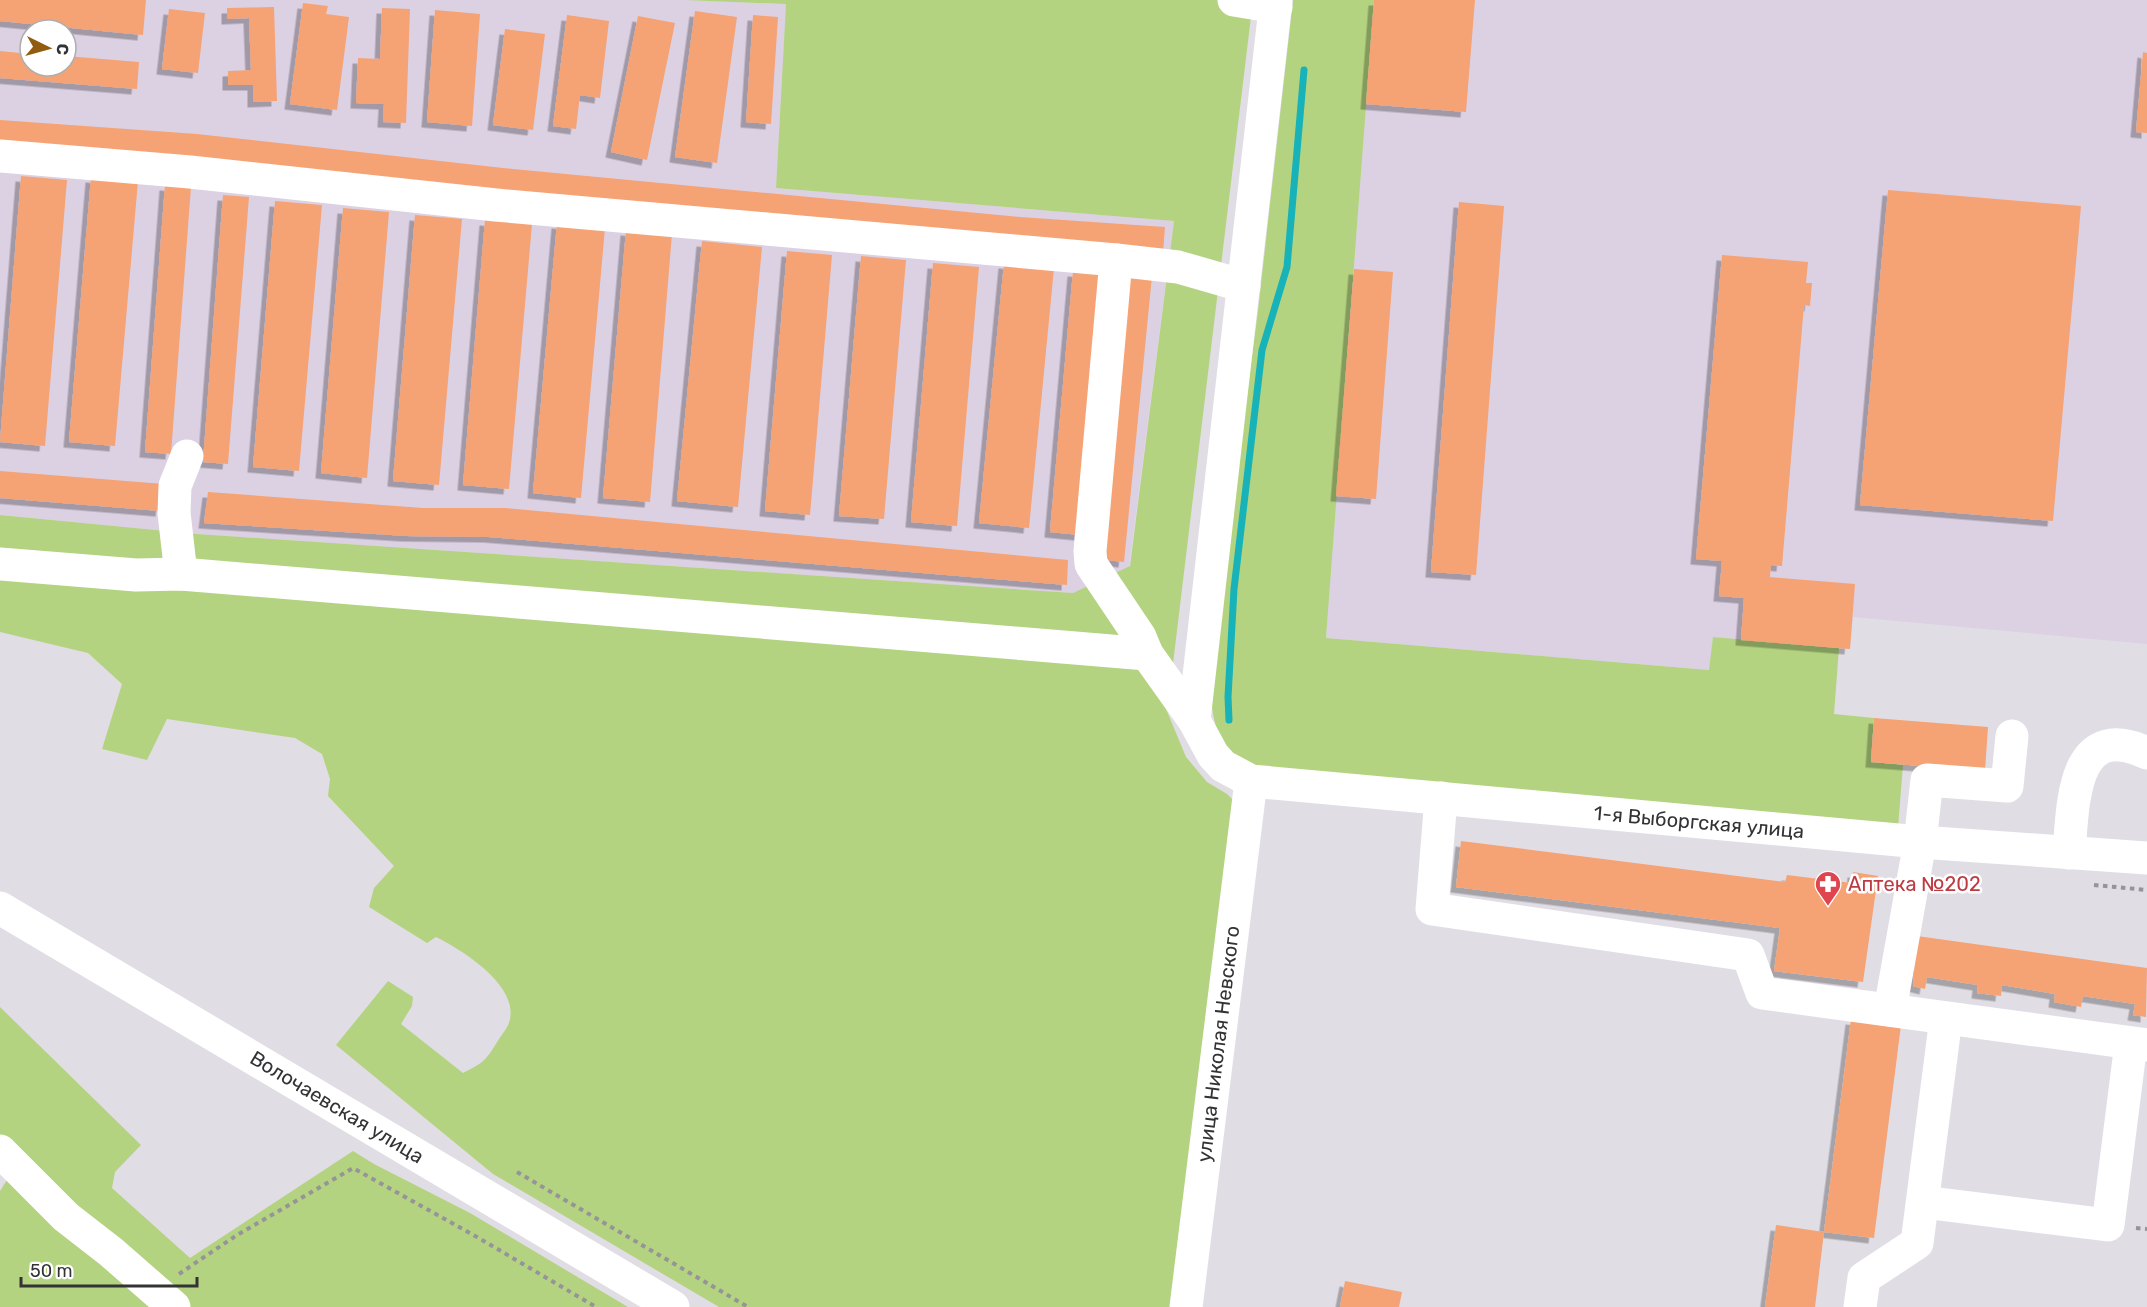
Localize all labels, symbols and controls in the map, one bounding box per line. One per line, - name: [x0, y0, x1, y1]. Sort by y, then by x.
- north arrow: [18, 18, 78, 78]
- text: С: [52, 43, 72, 56]
- street label: 1-я Выборгская улица: [1593, 801, 1805, 843]
- pharmacy icon: Аптека №202: [1813, 869, 1843, 907]
- place label: Аптека №202: [1848, 872, 1981, 896]
- street label: улица Николая Невского: [1192, 924, 1244, 1164]
- street label: Волочаевская улица: [246, 1046, 428, 1168]
- scale bar: [21, 1250, 196, 1288]
- text: 50 m: [30, 1260, 73, 1282]

